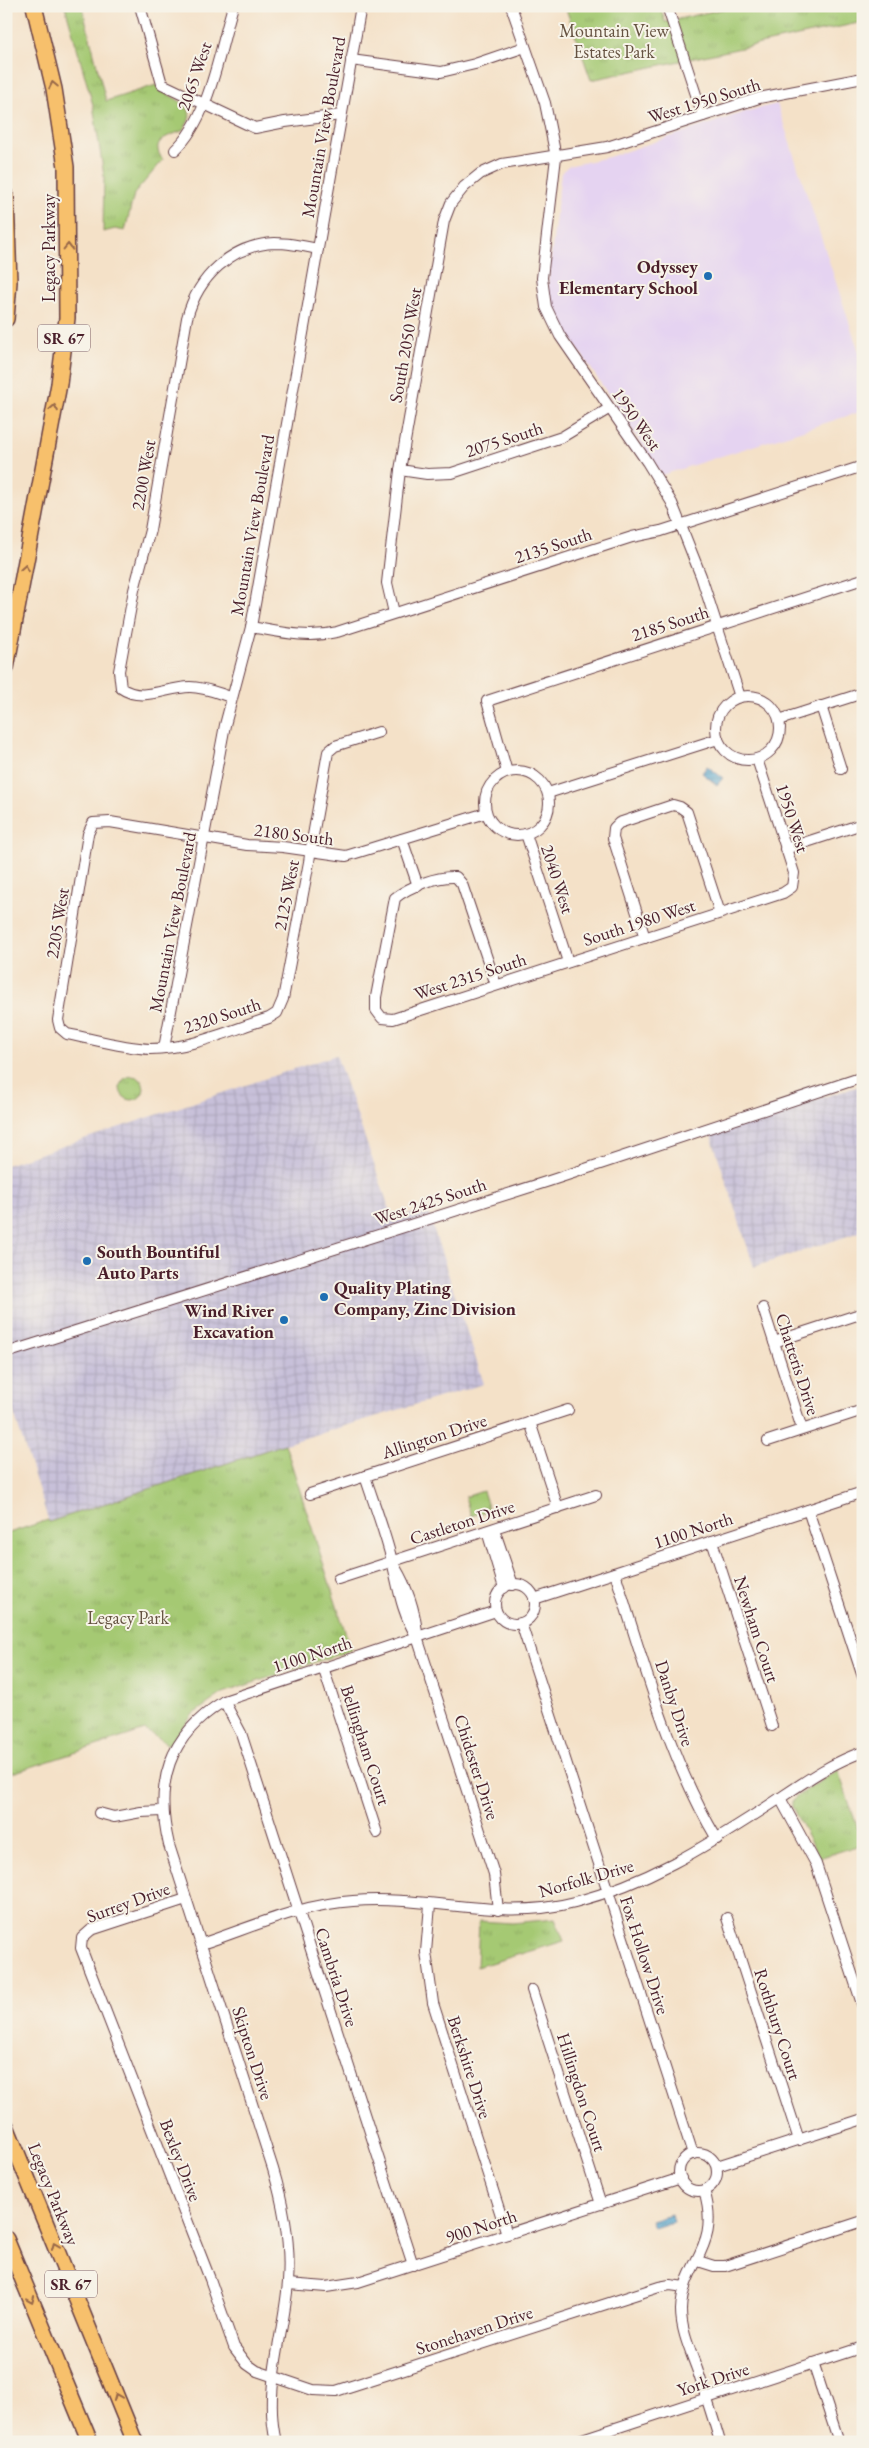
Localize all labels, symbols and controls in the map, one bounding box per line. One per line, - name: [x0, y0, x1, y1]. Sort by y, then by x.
- park label: Mountain View Estates Park: [559, 19, 669, 63]
- street label: Mountain View Boulevard: [296, 34, 350, 219]
- street label: 2065 West: [172, 38, 217, 113]
- street label: West 1950 South: [645, 72, 763, 128]
- one-way arrow: [48, 81, 59, 90]
- street label: Legacy Parkway: [37, 194, 60, 302]
- one-way arrow: [63, 243, 73, 250]
- place label: Odyssey Elementary School: [559, 255, 698, 299]
- marker: Odyssey Elementary School: [702, 270, 714, 282]
- street label: South 2050 West: [384, 285, 427, 404]
- road number: SR 67: [38, 324, 90, 352]
- street label: 1950 West: [607, 383, 667, 455]
- one-way arrow: [48, 404, 59, 413]
- street label: 2075 South: [462, 416, 546, 462]
- street label: Mountain View Boulevard: [225, 432, 279, 617]
- street label: 2200 West: [125, 438, 161, 512]
- street label: 2135 South: [511, 522, 595, 568]
- one-way arrow: [19, 564, 29, 573]
- street label: 2185 South: [628, 600, 712, 646]
- street label: 1950 West: [771, 781, 815, 856]
- street label: 2180 South: [253, 818, 335, 850]
- street label: Mountain View Boulevard: [143, 829, 201, 1014]
- street label: 2040 West: [536, 842, 580, 917]
- street label: 2125 West: [268, 857, 304, 932]
- street label: 2205 West: [40, 886, 74, 960]
- street label: South 1980 West: [580, 893, 698, 951]
- street label: West 2315 South: [411, 947, 529, 1005]
- street label: 2320 South: [180, 992, 264, 1038]
- street label: West 2425 South: [371, 1172, 489, 1230]
- place label: South Bountiful Auto Parts: [96, 1240, 220, 1284]
- marker: South Bountiful Auto Parts: [81, 1255, 93, 1267]
- place label: Quality Plating Company, Zinc Division: [334, 1276, 516, 1320]
- marker: Quality Plating Company, Zinc Division: [318, 1291, 330, 1303]
- place label: Wind River Excavation: [184, 1299, 275, 1343]
- street label: Chatteris Drive: [771, 1310, 825, 1418]
- marker: Wind River Excavation: [278, 1314, 290, 1326]
- street label: Allington Drive: [378, 1408, 489, 1464]
- street label: Castleton Drive: [407, 1494, 517, 1550]
- street label: 1100 North: [650, 1506, 736, 1554]
- street label: Newham Court: [729, 1573, 785, 1685]
- park label: Legacy Park: [87, 1606, 169, 1629]
- street label: 1100 North: [269, 1630, 355, 1678]
- street label: Danby Drive: [650, 1657, 700, 1749]
- street label: Bellingham Court: [336, 1682, 396, 1808]
- street label: Chidester Drive: [449, 1712, 505, 1822]
- street label: Norfolk Drive: [536, 1853, 636, 1903]
- street label: Surrey Drive: [83, 1876, 173, 1928]
- street label: Fox Hollow Drive: [615, 1893, 675, 2017]
- street label: Cambria Drive: [310, 1925, 364, 2029]
- street label: Rothbury Court: [749, 1965, 807, 2083]
- street label: Skipton Drive: [227, 2003, 279, 2103]
- street label: Berkshire Drive: [443, 2013, 497, 2121]
- street label: Hillingdon Court: [552, 2030, 612, 2155]
- street label: Bexley Drive: [155, 2116, 207, 2204]
- street label: Legacy Parkway: [23, 2139, 85, 2249]
- street label: 900 North: [442, 2204, 520, 2248]
- one-way arrow: [51, 2242, 61, 2251]
- road number: SR 67: [45, 2270, 97, 2298]
- one-way arrow: [25, 2295, 36, 2304]
- street label: Stonehaven Drive: [413, 2300, 535, 2360]
- street label: York Drive: [674, 2357, 752, 2401]
- one-way arrow: [112, 2393, 123, 2402]

